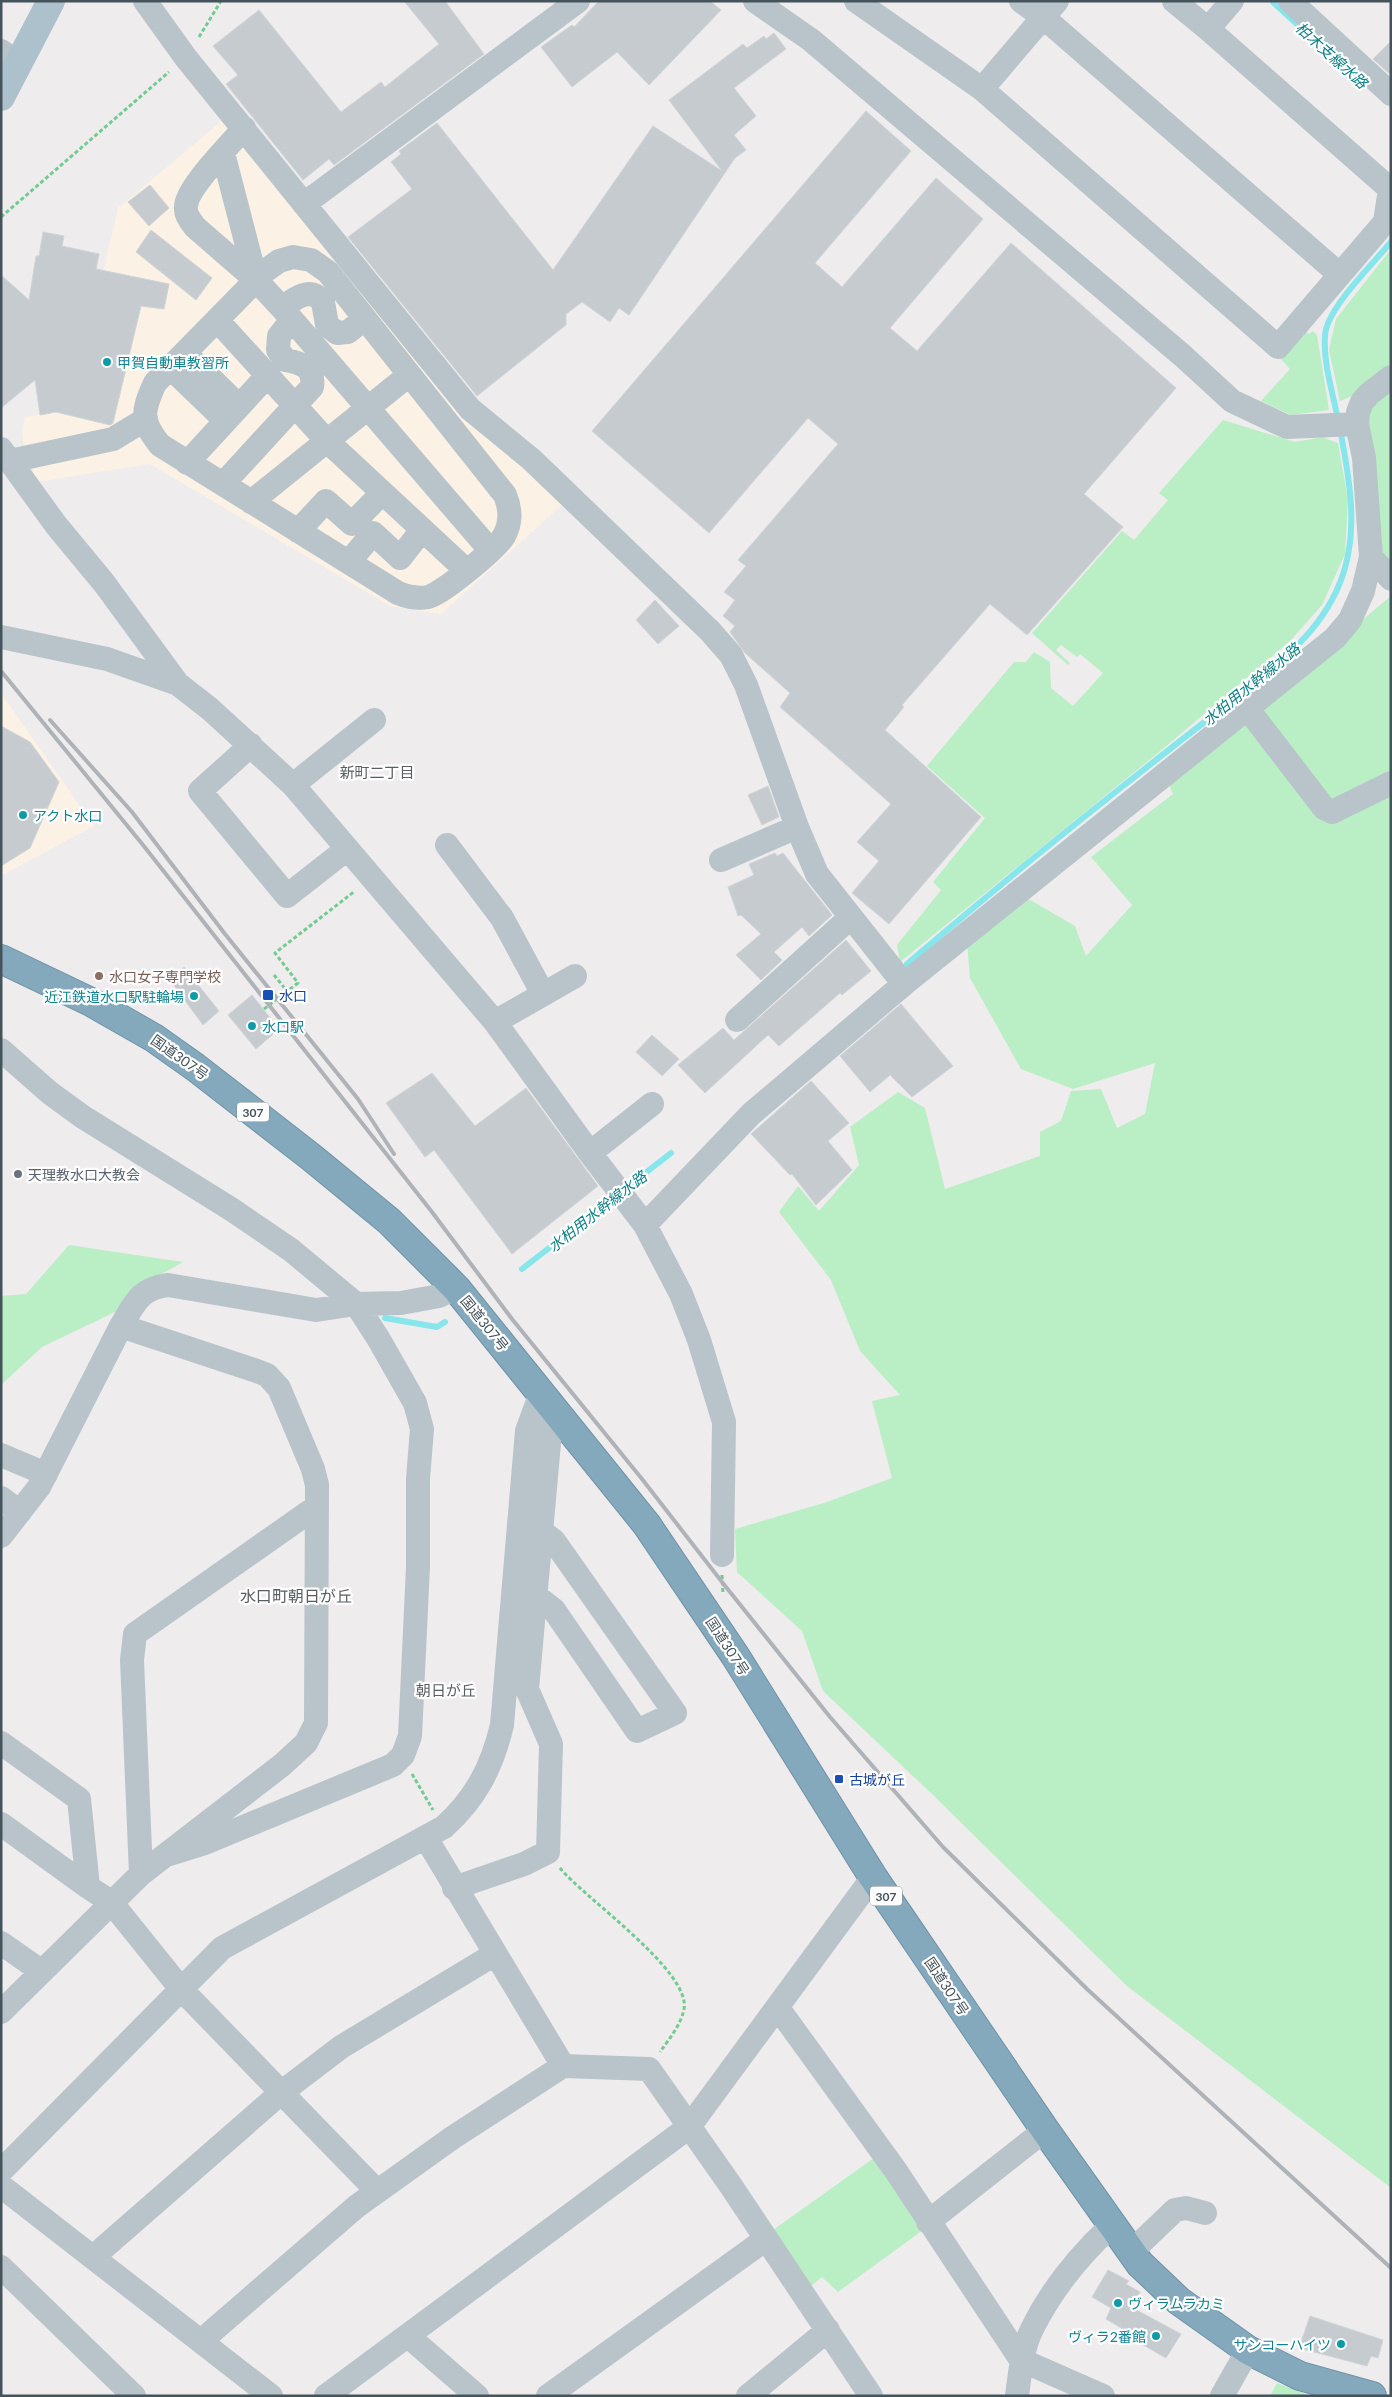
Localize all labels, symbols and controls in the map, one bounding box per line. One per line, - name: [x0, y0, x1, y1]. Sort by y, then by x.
- water label: 柏木支線水路: [1293, 18, 1373, 93]
- place label: 甲賀自動車教習所: [117, 354, 229, 371]
- marker: 甲賀自動車教習所: [101, 356, 113, 368]
- water label: 水柏用水幹線水路: [1199, 638, 1305, 729]
- district label: 新町二丁目: [339, 763, 415, 781]
- place label: アクト水口: [33, 807, 102, 824]
- marker: アクト水口: [17, 809, 29, 821]
- place label: 水口女子専門学校: [109, 968, 221, 985]
- marker: 水口女子専門学校: [93, 970, 105, 982]
- place label: 水口: [279, 987, 307, 1004]
- place label: 近江鉄道水口駅駐輪場: [44, 988, 184, 1005]
- marker: 水口: [261, 988, 275, 1002]
- marker: 近江鉄道水口駅駐輪場: [188, 990, 200, 1002]
- place label: 水口駅: [262, 1018, 304, 1035]
- marker: 水口駅: [246, 1020, 258, 1032]
- street label: 国道307号: [148, 1031, 212, 1083]
- road number: 307: [237, 1102, 269, 1122]
- place label: 天理教水口大教会: [28, 1166, 140, 1183]
- water label: 水柏用水幹線水路: [544, 1166, 651, 1255]
- marker: 天理教水口大教会: [12, 1168, 24, 1180]
- street label: 国道307号: [458, 1292, 512, 1354]
- district label: 水口町朝日が丘: [240, 1586, 352, 1605]
- street label: 国道307号: [703, 1614, 753, 1678]
- district label: 朝日が丘: [416, 1681, 476, 1699]
- place label: 古城が丘: [849, 1771, 905, 1788]
- marker: 古城が丘: [833, 1773, 845, 1785]
- road number: 307: [870, 1886, 902, 1905]
- street label: 国道307号: [921, 1954, 973, 2018]
- place label: ヴィラムラカミ: [1128, 2295, 1225, 2312]
- marker: ヴィラムラカミ: [1112, 2297, 1124, 2309]
- place label: ヴィラ2番館: [1068, 2328, 1146, 2345]
- marker: ヴィラ2番館: [1150, 2330, 1162, 2342]
- place label: サンコーハイツ: [1234, 2336, 1331, 2353]
- marker: サンコーハイツ: [1335, 2338, 1347, 2350]

